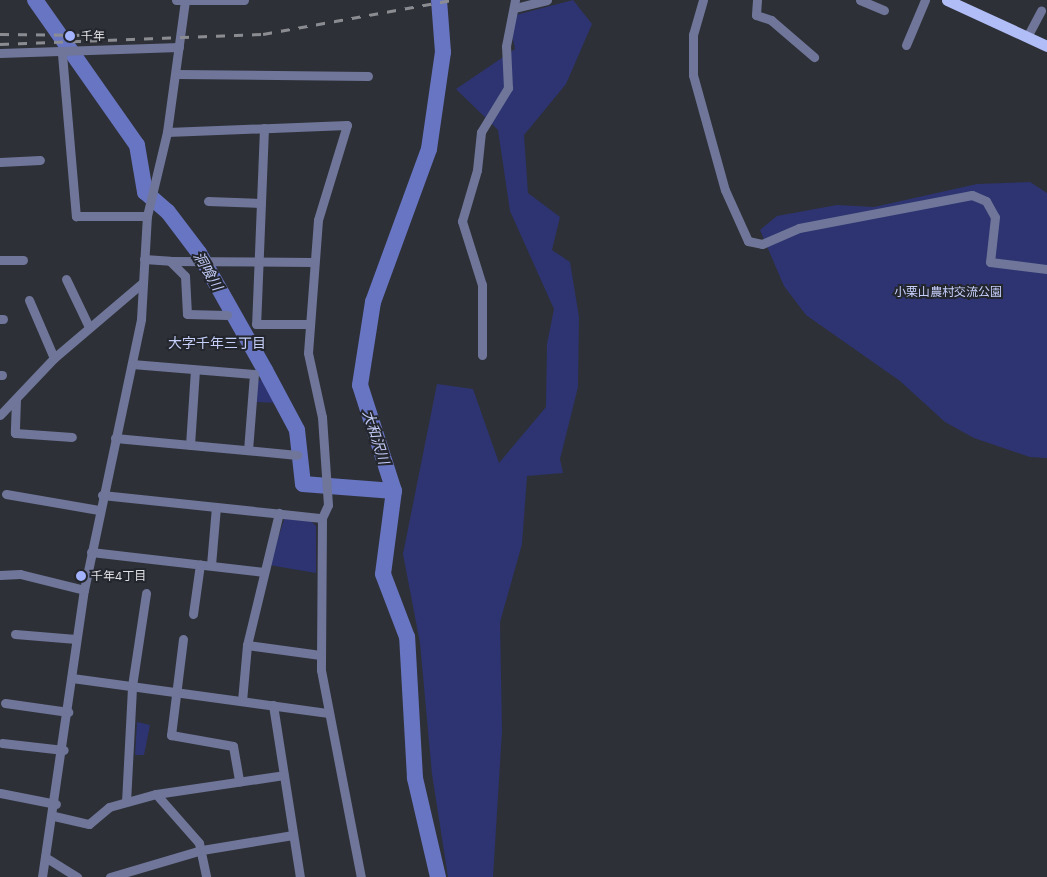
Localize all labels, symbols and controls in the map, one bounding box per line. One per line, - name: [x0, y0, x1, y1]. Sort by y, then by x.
- marker: 千年: [63, 29, 77, 43]
- place label: 千年: [81, 29, 105, 43]
- water label: 洞喰川: [190, 249, 226, 293]
- park label: 小栗山農村交流公園: [894, 285, 1002, 299]
- district label: 大字千年三丁目: [168, 335, 266, 351]
- water label: 大和沢川: [359, 408, 393, 466]
- place label: 千年4丁目: [91, 569, 146, 583]
- marker: 千年4丁目: [75, 570, 87, 582]

